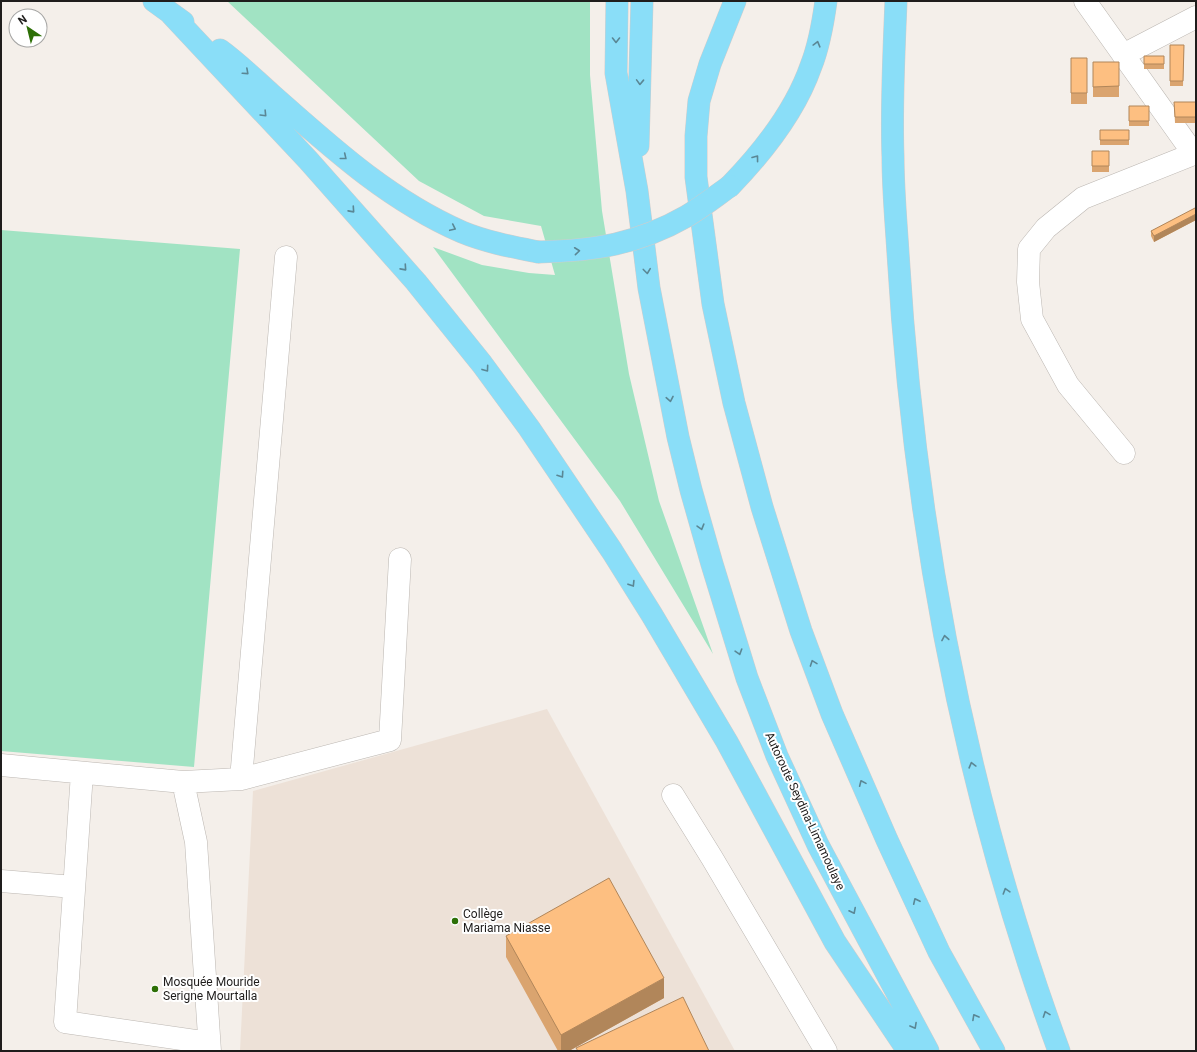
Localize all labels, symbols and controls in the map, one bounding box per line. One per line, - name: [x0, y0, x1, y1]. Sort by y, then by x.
- north arrow: [8, 8, 48, 48]
- text: N: [16, 13, 30, 28]
- one-way arrow: [612, 37, 620, 43]
- one-way arrow: [812, 41, 821, 48]
- one-way arrow: [241, 67, 249, 75]
- one-way arrow: [636, 79, 644, 85]
- one-way arrow: [259, 109, 267, 117]
- one-way arrow: [339, 153, 347, 160]
- one-way arrow: [752, 155, 759, 162]
- one-way arrow: [348, 205, 355, 212]
- one-way arrow: [448, 223, 456, 231]
- one-way arrow: [574, 247, 580, 256]
- one-way arrow: [399, 263, 407, 271]
- one-way arrow: [642, 268, 651, 274]
- one-way arrow: [481, 365, 489, 372]
- one-way arrow: [666, 396, 674, 402]
- one-way arrow: [556, 471, 564, 478]
- one-way arrow: [697, 524, 705, 531]
- one-way arrow: [627, 580, 635, 587]
- one-way arrow: [941, 635, 949, 641]
- one-way arrow: [734, 648, 743, 655]
- one-way arrow: [809, 659, 818, 666]
- street label: Autoroute Seydina-Limamoulaye: [762, 730, 848, 892]
- one-way arrow: [968, 762, 977, 769]
- one-way arrow: [859, 780, 867, 787]
- one-way arrow: [1002, 887, 1011, 894]
- one-way arrow: [912, 898, 920, 905]
- place label: Collège Mariama Niasse: [463, 907, 550, 935]
- one-way arrow: [848, 907, 856, 915]
- marker: Collège Mariama Niasse: [450, 916, 460, 926]
- place label: Mosquée Mouride Serigne Mourtalla: [163, 975, 260, 1003]
- marker: Mosquée Mouride Serigne Mourtalla: [150, 984, 160, 994]
- one-way arrow: [1042, 1011, 1050, 1018]
- one-way arrow: [973, 1014, 980, 1021]
- one-way arrow: [910, 1022, 917, 1029]

